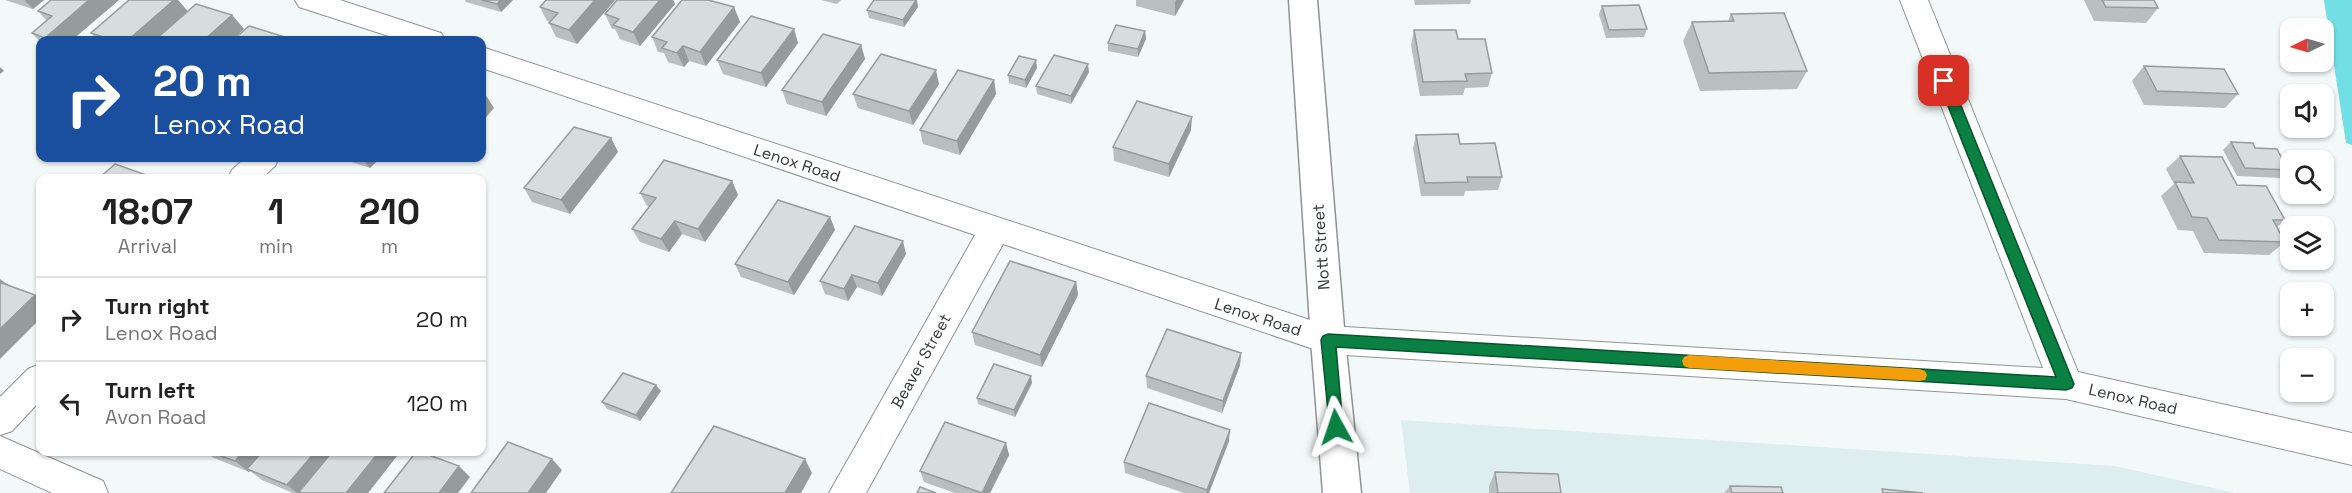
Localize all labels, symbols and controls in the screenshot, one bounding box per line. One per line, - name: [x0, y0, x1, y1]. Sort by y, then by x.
- north arrow: [2280, 18, 2334, 72]
- map controls: [2280, 18, 2334, 402]
- text: 20 m: [153, 55, 252, 108]
- pin: [1918, 55, 1969, 106]
- icon: right: [54, 60, 132, 138]
- icon: arrive: [1927, 64, 1960, 97]
- button: sound: [2280, 84, 2334, 138]
- text: Lenox Road: [153, 107, 305, 142]
- street label: Lenox Road: [751, 139, 843, 187]
- button: search: [2280, 150, 2334, 204]
- text: 18:07: [102, 189, 193, 235]
- text: 1: [268, 189, 284, 235]
- text: 210: [359, 189, 420, 235]
- street label: Nott Street: [1308, 203, 1334, 291]
- button: layers: [2280, 216, 2334, 270]
- text: Arrival: [118, 233, 177, 259]
- text: min: [259, 233, 293, 259]
- text: m: [381, 233, 398, 259]
- button: +: [2280, 282, 2334, 336]
- text: Turn right: [105, 292, 210, 320]
- street label: Lenox Road: [1212, 293, 1304, 341]
- icon: right: [54, 303, 87, 336]
- text: 20 m: [416, 305, 468, 333]
- street label: Beaver Street: [886, 310, 956, 412]
- text: Lenox Road: [105, 320, 218, 346]
- button: −: [2280, 348, 2334, 402]
- text: Turn left: [105, 376, 195, 404]
- street label: Lenox Road: [2087, 379, 2179, 419]
- icon: left: [54, 387, 87, 420]
- text: 120 m: [407, 389, 468, 417]
- position arrow: [1304, 395, 1368, 459]
- text: Avon Road: [105, 404, 206, 430]

